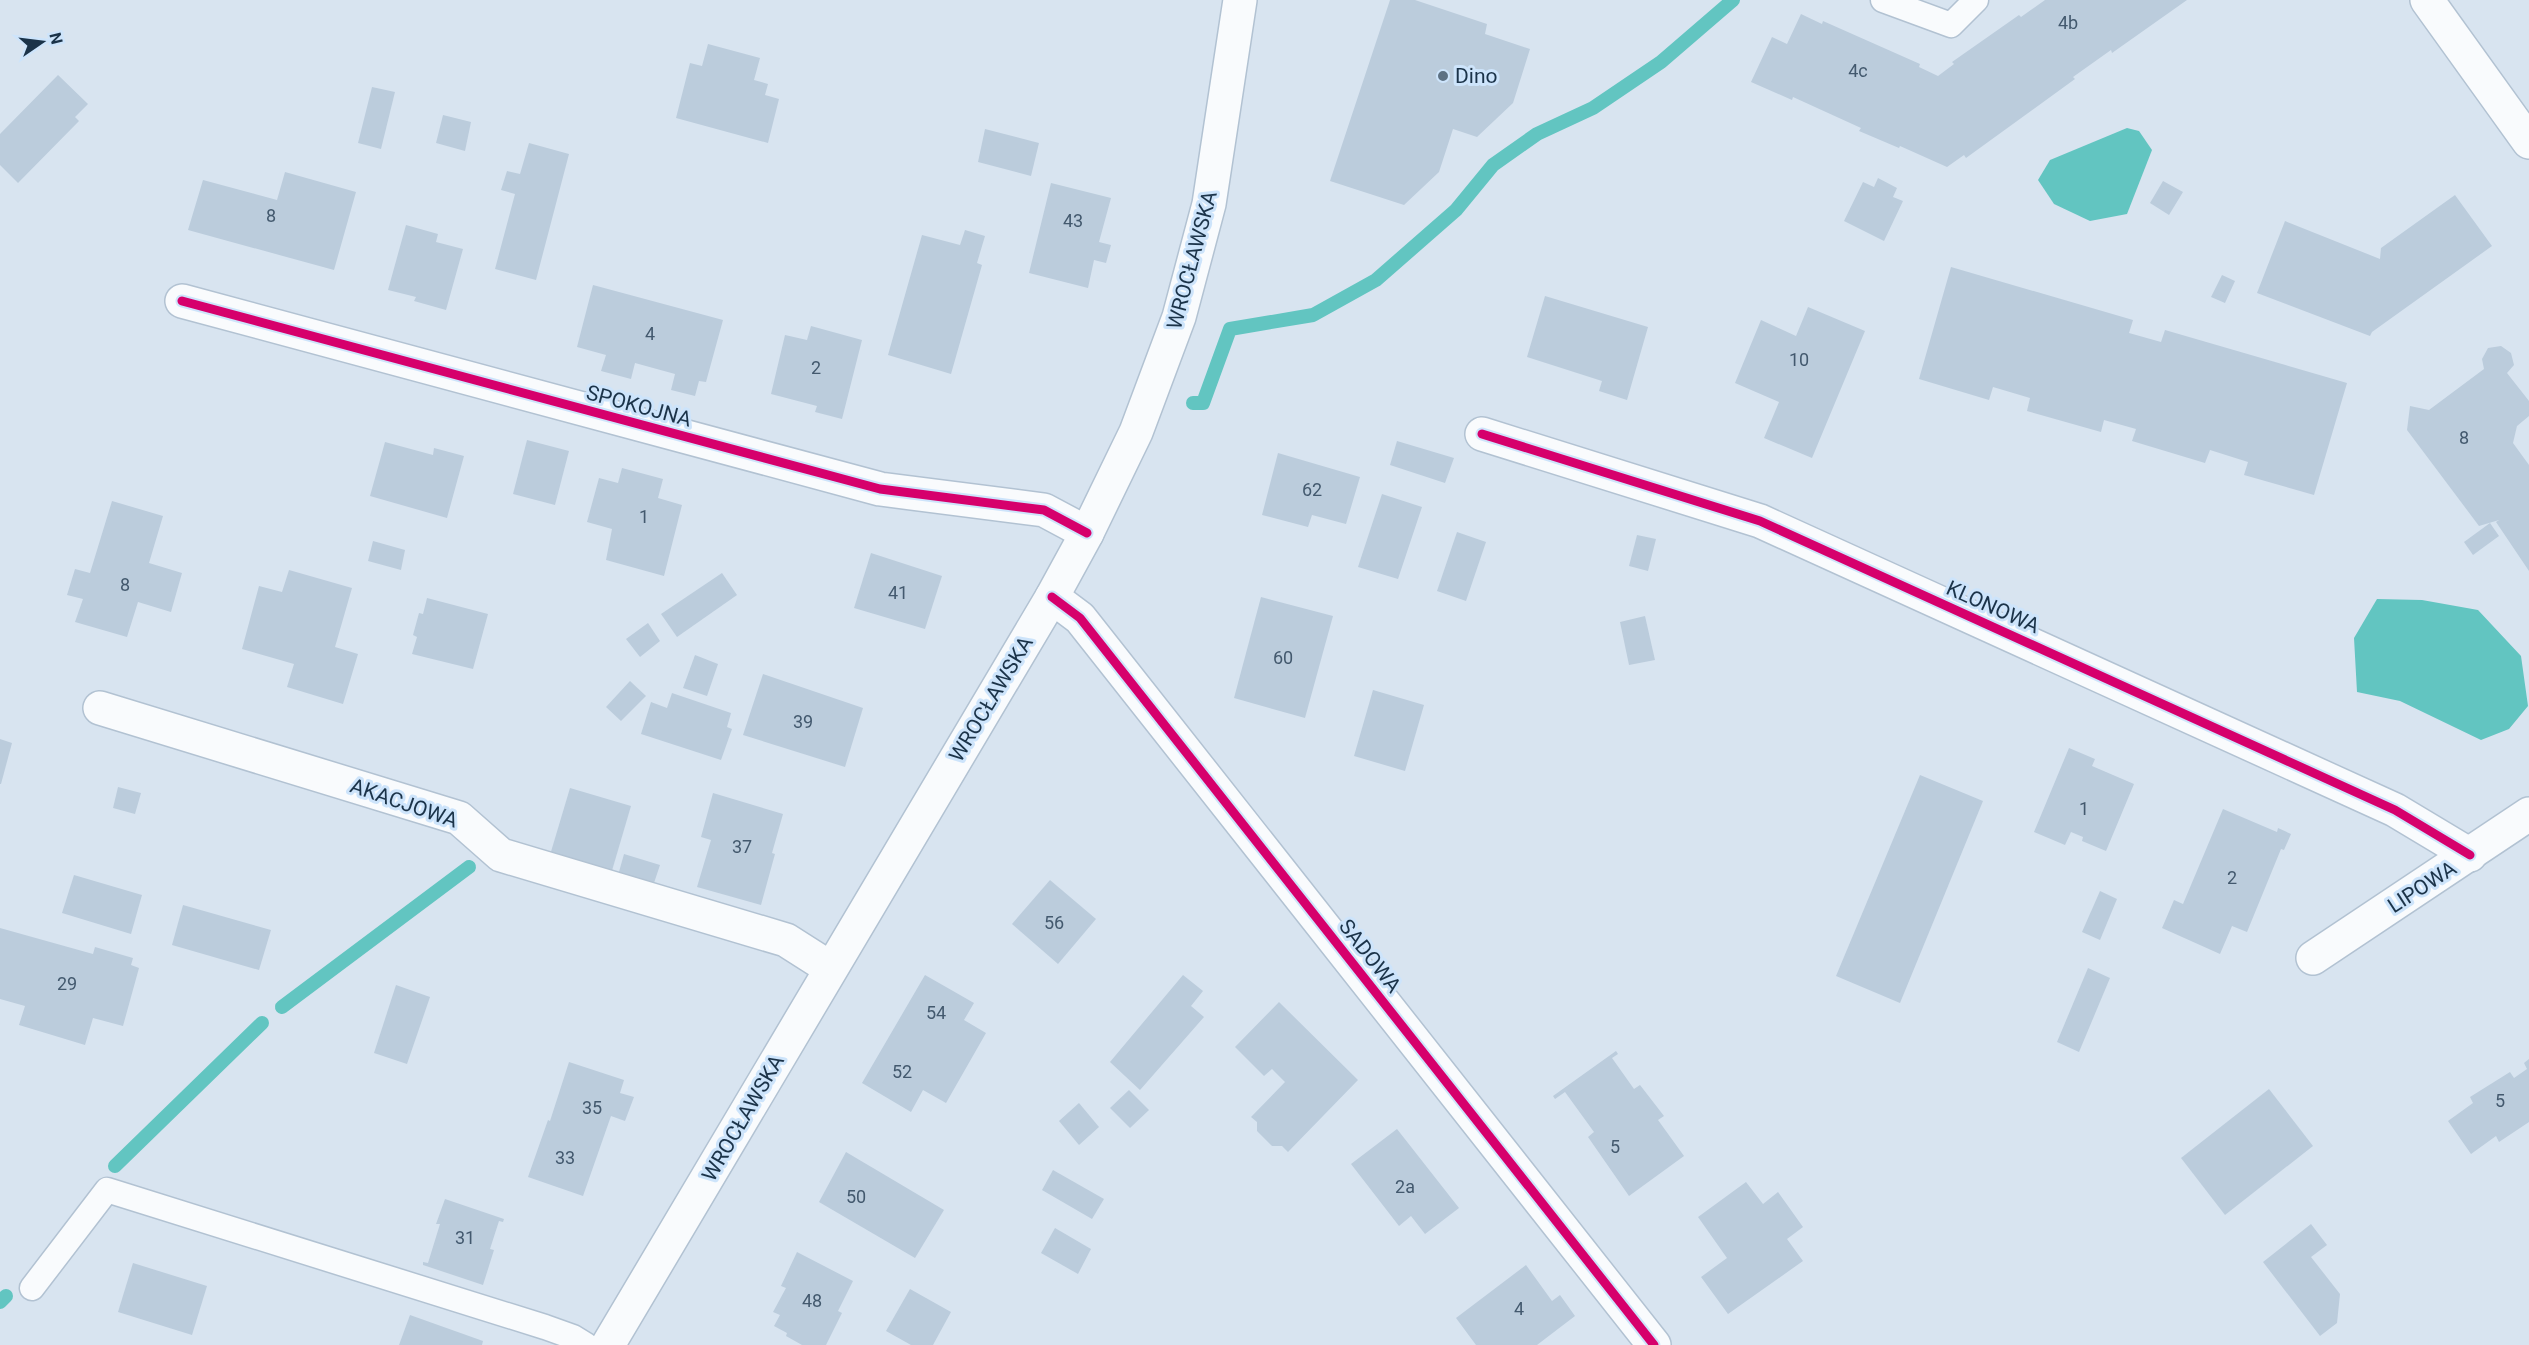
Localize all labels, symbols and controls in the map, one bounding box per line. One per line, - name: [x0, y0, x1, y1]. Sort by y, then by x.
- north arrow: [12, 12, 72, 72]
- house number: 4b: [2058, 12, 2078, 33]
- text: N: [45, 31, 67, 46]
- house number: 4c: [1848, 60, 1868, 81]
- place label: Dino: [1455, 64, 1497, 88]
- marker: Dino: [1436, 69, 1450, 83]
- street label: WROCŁAWSKA: [1162, 188, 1222, 332]
- house number: 8: [266, 205, 276, 226]
- house number: 43: [1063, 210, 1083, 231]
- house number: 4: [645, 323, 655, 344]
- house number: 10: [1789, 349, 1809, 370]
- house number: 2: [811, 357, 821, 378]
- street label: SPOKOJNA: [584, 380, 695, 432]
- house number: 8: [2459, 427, 2469, 448]
- house number: 62: [1302, 479, 1322, 500]
- house number: 1: [639, 506, 649, 527]
- house number: 8: [120, 574, 130, 595]
- street label: KLONOWA: [1943, 576, 2044, 638]
- house number: 41: [888, 582, 908, 603]
- street label: WROCŁAWSKA: [944, 632, 1038, 766]
- house number: 60: [1273, 647, 1293, 668]
- house number: 39: [793, 711, 813, 732]
- street label: AKACJOWA: [347, 773, 461, 833]
- house number: 1: [2079, 798, 2089, 819]
- house number: 37: [732, 836, 752, 857]
- street label: LIPOWA: [2383, 856, 2461, 918]
- house number: 2: [2227, 867, 2237, 888]
- house number: 56: [1044, 912, 1064, 933]
- street label: SADOWA: [1334, 915, 1406, 998]
- house number: 29: [57, 973, 77, 994]
- house number: 54: [926, 1002, 946, 1023]
- street label: WROCŁAWSKA: [697, 1050, 789, 1185]
- house number: 52: [892, 1061, 912, 1082]
- house number: 5: [2495, 1090, 2505, 1111]
- house number: 35: [582, 1097, 602, 1118]
- house number: 5: [1610, 1136, 1620, 1157]
- house number: 33: [555, 1147, 575, 1168]
- house number: 2a: [1395, 1176, 1415, 1197]
- house number: 50: [846, 1186, 866, 1207]
- house number: 31: [455, 1227, 475, 1248]
- house number: 48: [802, 1290, 822, 1311]
- house number: 4: [1514, 1298, 1524, 1319]

